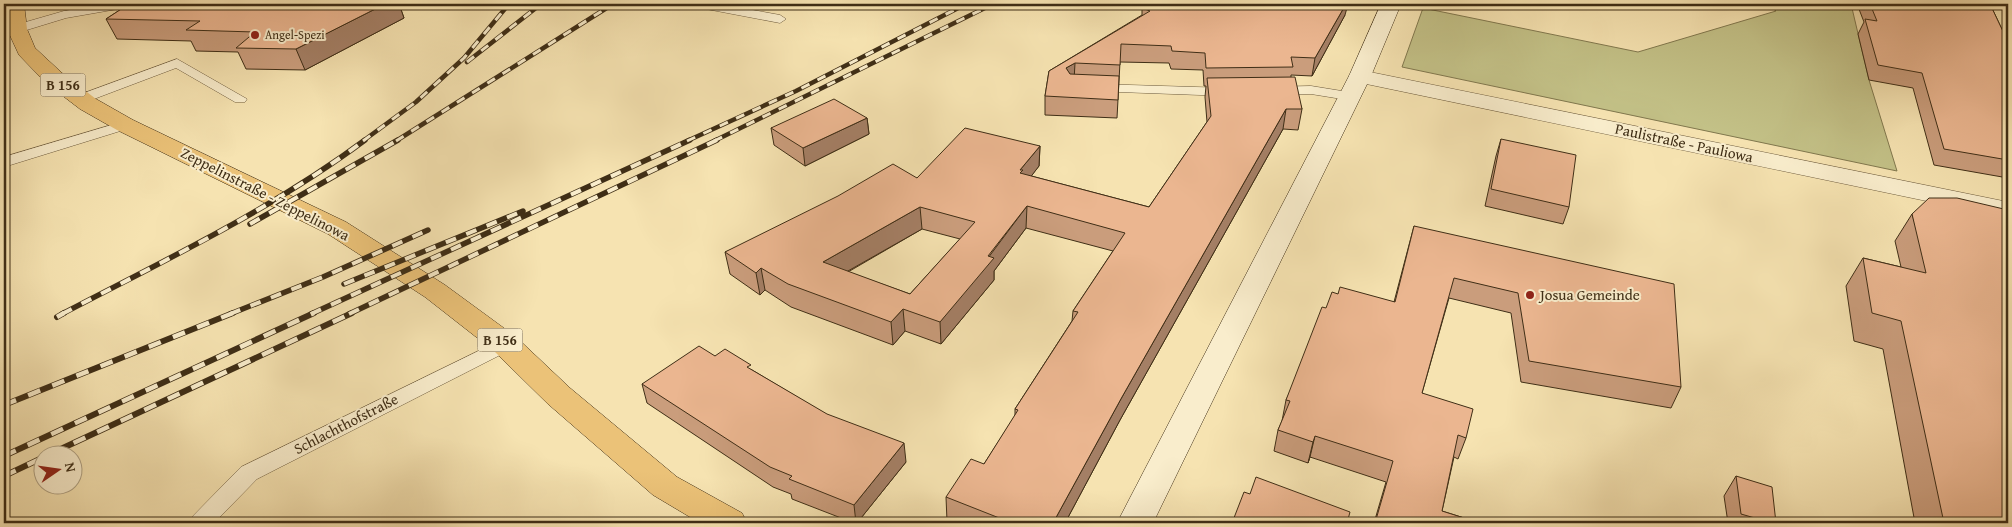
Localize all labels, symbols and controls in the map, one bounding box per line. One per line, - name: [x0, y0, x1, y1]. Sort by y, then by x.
- place label: Angel-Spezi: [265, 26, 325, 43]
- marker: Angel-Spezi: [249, 29, 261, 41]
- road number: B 156: [40, 74, 86, 96]
- street label: Paulistraße - Pauliowa: [1613, 118, 1755, 167]
- street label: Zeppelinstraße - Zeppelinowa: [177, 142, 353, 245]
- place label: Josua Gemeinde: [1538, 284, 1640, 305]
- marker: Josua Gemeinde: [1524, 289, 1536, 301]
- road number: B 156: [478, 328, 522, 352]
- street label: Schlachthofstraße: [290, 388, 402, 459]
- north arrow: [32, 444, 82, 494]
- text: N: [60, 460, 82, 475]

